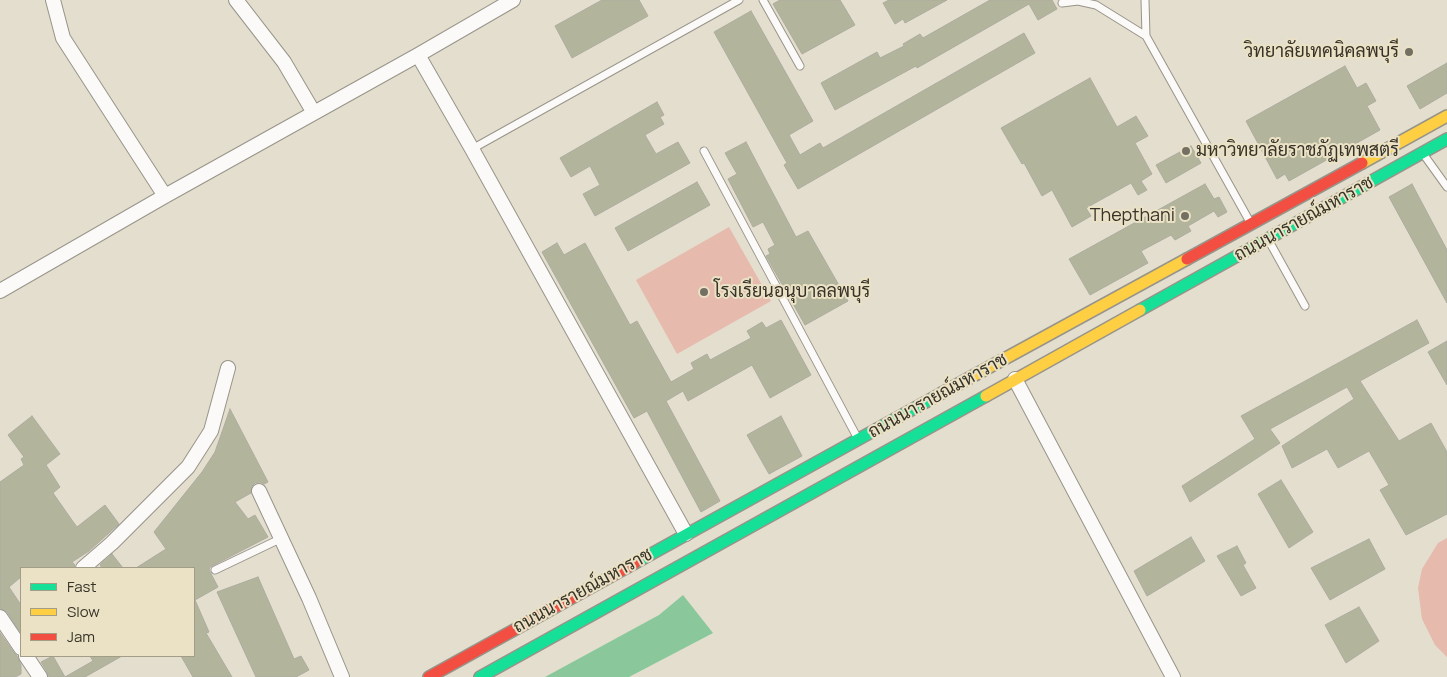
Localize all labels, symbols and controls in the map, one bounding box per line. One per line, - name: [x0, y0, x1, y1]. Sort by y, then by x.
- place label: วิทยาลัยเทคนิคลพบุรี: [1244, 41, 1399, 63]
- marker: วิทยาลัยเทคนิคลพบุรี: [1403, 46, 1415, 58]
- place label: มหาวิทยาลัยราชภัฏเทพสตรี: [1196, 140, 1399, 162]
- marker: มหาวิทยาลัยราชภัฏเทพสตรี: [1180, 145, 1192, 157]
- street label: ถนนนารายณ์มหาราช: [1231, 172, 1377, 266]
- place label: Thepthani: [1090, 205, 1175, 227]
- marker: Thepthani: [1179, 210, 1191, 222]
- place label: โรงเรียนอนุบาลลพบุรี: [714, 281, 870, 303]
- marker: โรงเรียนอนุบาลลพบุรี: [698, 286, 710, 298]
- street label: ถนนนารายณ์มหาราช: [865, 349, 1011, 443]
- street label: ถนนนารายณ์มหาราช: [510, 544, 656, 638]
- legend: [20, 567, 195, 657]
- text: Fast: [67, 576, 96, 597]
- text: Slow: [67, 601, 100, 622]
- text: Jam: [67, 626, 95, 647]

